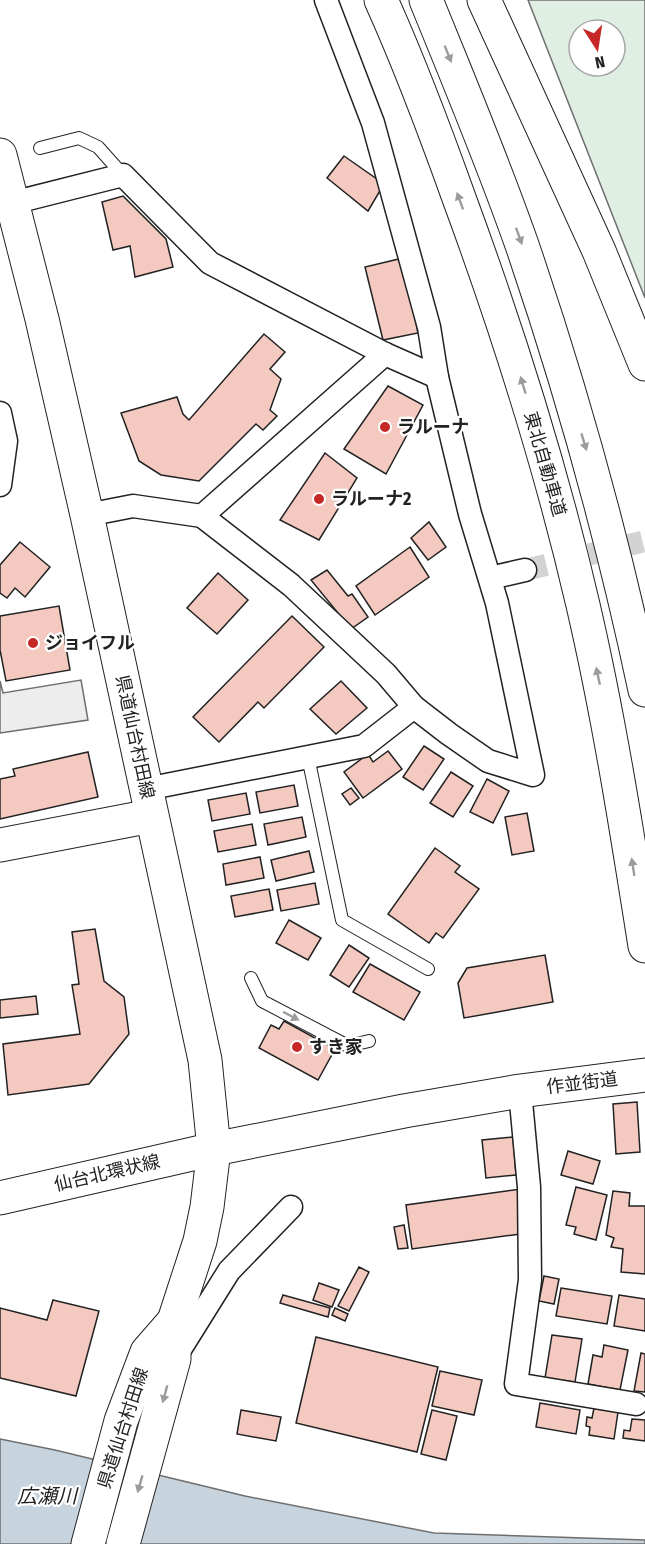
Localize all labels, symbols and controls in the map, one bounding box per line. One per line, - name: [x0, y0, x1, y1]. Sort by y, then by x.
- north arrow: [567, 18, 627, 78]
- one-way arrow: [443, 46, 453, 64]
- text: N: [593, 52, 607, 72]
- one-way arrow: [455, 191, 465, 209]
- one-way arrow: [514, 227, 524, 245]
- one-way arrow: [518, 376, 527, 394]
- street label: 東北自動車道: [520, 409, 570, 519]
- place label: ラルーナ: [397, 416, 469, 438]
- marker: ラルーナ: [378, 420, 392, 434]
- one-way arrow: [580, 433, 589, 451]
- place label: ラルーナ2: [331, 488, 411, 510]
- marker: ラルーナ2: [312, 492, 326, 506]
- place label: ジョイフル: [45, 632, 135, 654]
- marker: ジョイフル: [26, 636, 40, 650]
- one-way arrow: [593, 666, 602, 685]
- street label: 県道仙台村田線: [111, 673, 159, 801]
- one-way arrow: [628, 858, 637, 877]
- one-way arrow: [283, 1011, 300, 1021]
- place label: すき家: [309, 1036, 363, 1058]
- marker: すき家: [290, 1040, 304, 1054]
- street label: 作並街道: [545, 1068, 619, 1098]
- street label: 仙台北環状線: [52, 1150, 162, 1196]
- street label: 県道仙台村田線: [93, 1365, 153, 1491]
- one-way arrow: [160, 1385, 169, 1403]
- one-way arrow: [135, 1475, 144, 1493]
- water label: 広瀬川: [17, 1484, 79, 1508]

